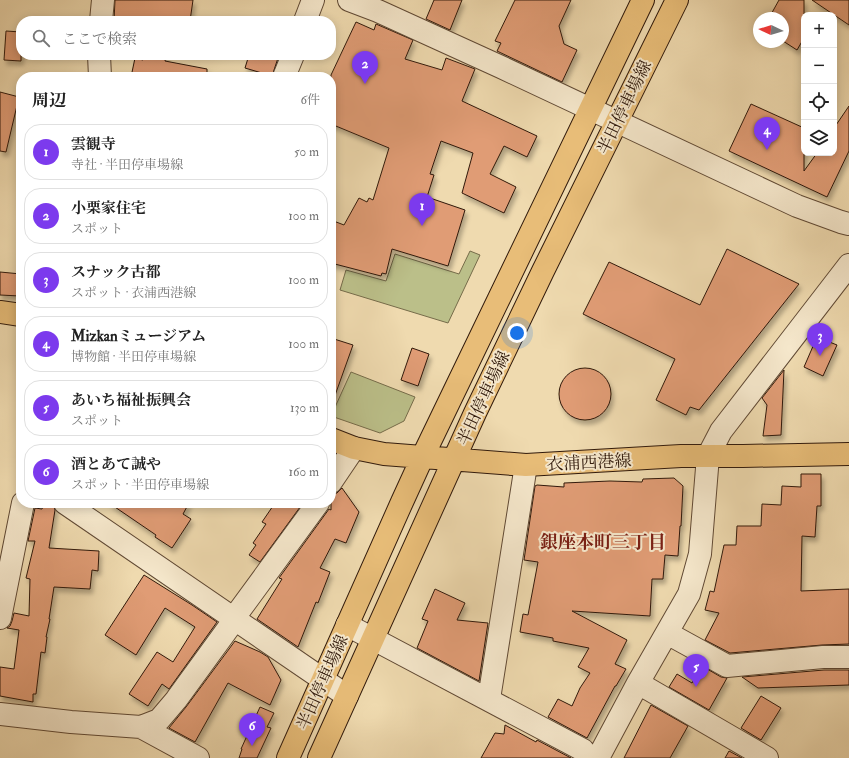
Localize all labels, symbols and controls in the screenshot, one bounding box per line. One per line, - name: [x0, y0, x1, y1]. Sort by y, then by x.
- north arrow: [753, 12, 789, 48]
- map controls: [801, 12, 837, 156]
- button: +: [801, 12, 837, 48]
- search box: [16, 16, 336, 60]
- icon: search: [30, 27, 52, 49]
- text: ここで検索: [62, 30, 137, 49]
- button: −: [801, 48, 837, 84]
- pin: 2: [352, 51, 378, 84]
- street label: 半田停車場線: [593, 57, 656, 158]
- button: locate: [801, 84, 837, 120]
- text: 周辺: [32, 90, 66, 111]
- text: 6件: [300, 92, 320, 108]
- pin: 4: [754, 117, 780, 150]
- button: layers: [801, 120, 837, 156]
- text: 雲観寺: [71, 135, 116, 154]
- text: 1: [44, 144, 48, 160]
- text: 50 m: [294, 144, 319, 160]
- text: 寺社 · 半田停車場線: [71, 157, 183, 173]
- pin: 1: [409, 193, 435, 226]
- text: 小栗家住宅: [71, 199, 146, 218]
- text: 2: [43, 208, 49, 224]
- text: 100 m: [288, 208, 319, 224]
- text: スポット: [71, 221, 123, 237]
- text: スナック古都: [71, 263, 160, 282]
- text: 3: [44, 272, 49, 288]
- text: 100 m: [288, 272, 319, 288]
- text: スポット · 衣浦西港線: [71, 285, 196, 301]
- your location: [507, 323, 527, 343]
- pin: 3: [807, 323, 833, 356]
- text: Mizkanミュージアム: [71, 327, 206, 346]
- text: 4: [42, 336, 50, 352]
- text: 100 m: [288, 336, 319, 352]
- street label: 半田停車場線: [452, 348, 515, 449]
- text: 博物館 · 半田停車場線: [71, 349, 196, 365]
- text: あいち福祉振興会: [71, 391, 191, 410]
- text: 5: [43, 400, 49, 416]
- text: 130 m: [290, 400, 319, 416]
- text: スポット: [71, 413, 123, 429]
- street label: 衣浦西港線: [546, 450, 632, 475]
- text: 酒とあて誠や: [71, 455, 161, 474]
- text: 6: [43, 464, 49, 480]
- text: 160 m: [288, 464, 319, 480]
- text: スポット · 半田停車場線: [71, 477, 209, 493]
- district label: 銀座本町三丁目: [540, 531, 666, 554]
- street label: 半田停車場線: [292, 631, 353, 733]
- pin: 5: [683, 654, 709, 687]
- pin: 6: [239, 713, 265, 746]

